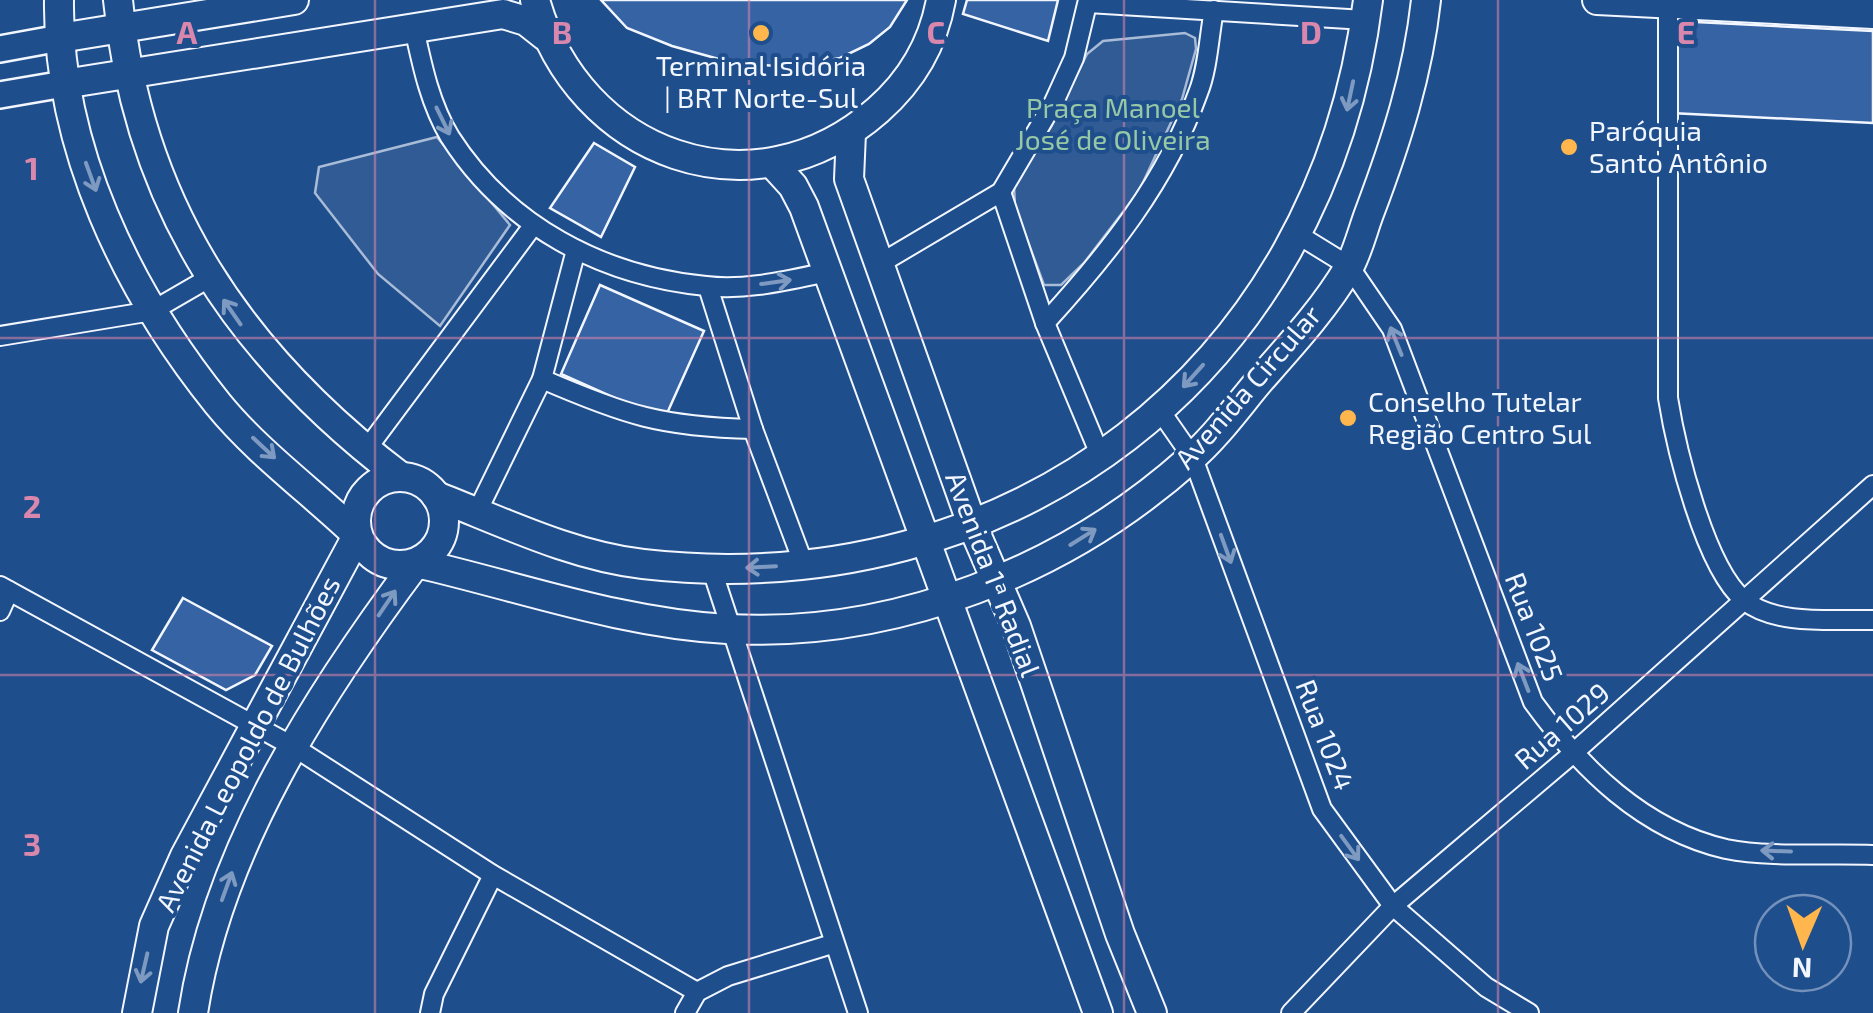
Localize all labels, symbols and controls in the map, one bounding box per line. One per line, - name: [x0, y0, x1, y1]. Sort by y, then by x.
- text: A: [177, 12, 198, 50]
- text: B: [552, 12, 572, 50]
- text: C: [927, 12, 945, 50]
- text: D: [1300, 12, 1322, 50]
- text: E: [1677, 12, 1695, 50]
- marker: Terminal Isidória | BRT Norte-Sul: [750, 22, 772, 44]
- place label: Terminal Isidória | BRT Norte-Sul: [656, 48, 866, 114]
- one-way arrow: [1339, 79, 1358, 111]
- park label: Praça Manoel José de Oliveira: [1015, 90, 1211, 156]
- one-way arrow: [434, 105, 453, 135]
- place label: Paróquia Santo Antônio: [1589, 113, 1768, 179]
- marker: Paróquia Santo Antônio: [1558, 136, 1580, 158]
- text: 1: [25, 148, 39, 186]
- one-way arrow: [83, 161, 101, 192]
- one-way arrow: [759, 272, 791, 290]
- one-way arrow: [222, 298, 243, 326]
- street label: Avenida Circular: [1167, 298, 1328, 475]
- one-way arrow: [1385, 326, 1403, 357]
- one-way arrow: [1182, 363, 1205, 388]
- place label: Conselho Tutelar Região Centro Sul: [1368, 384, 1592, 450]
- marker: Conselho Tutelar Região Centro Sul: [1337, 407, 1359, 429]
- one-way arrow: [252, 436, 276, 460]
- street label: Avenida 1ª Radial: [939, 466, 1049, 681]
- text: 2: [23, 486, 41, 524]
- one-way arrow: [1068, 527, 1096, 547]
- one-way arrow: [1218, 533, 1236, 564]
- one-way arrow: [745, 558, 777, 577]
- street label: Rua 1025: [1499, 567, 1571, 686]
- street label: Avenida Leopoldo de Bulhões: [148, 570, 347, 917]
- one-way arrow: [376, 590, 397, 618]
- one-way arrow: [1513, 663, 1531, 694]
- street label: Rua 1024: [1289, 674, 1363, 795]
- street label: Rua 1029: [1507, 675, 1616, 776]
- text: 3: [23, 824, 41, 862]
- one-way arrow: [1340, 834, 1361, 861]
- one-way arrow: [1760, 842, 1792, 861]
- one-way arrow: [219, 871, 237, 902]
- north arrow: [1753, 893, 1853, 993]
- one-way arrow: [134, 951, 152, 983]
- text: N: [1791, 952, 1813, 986]

